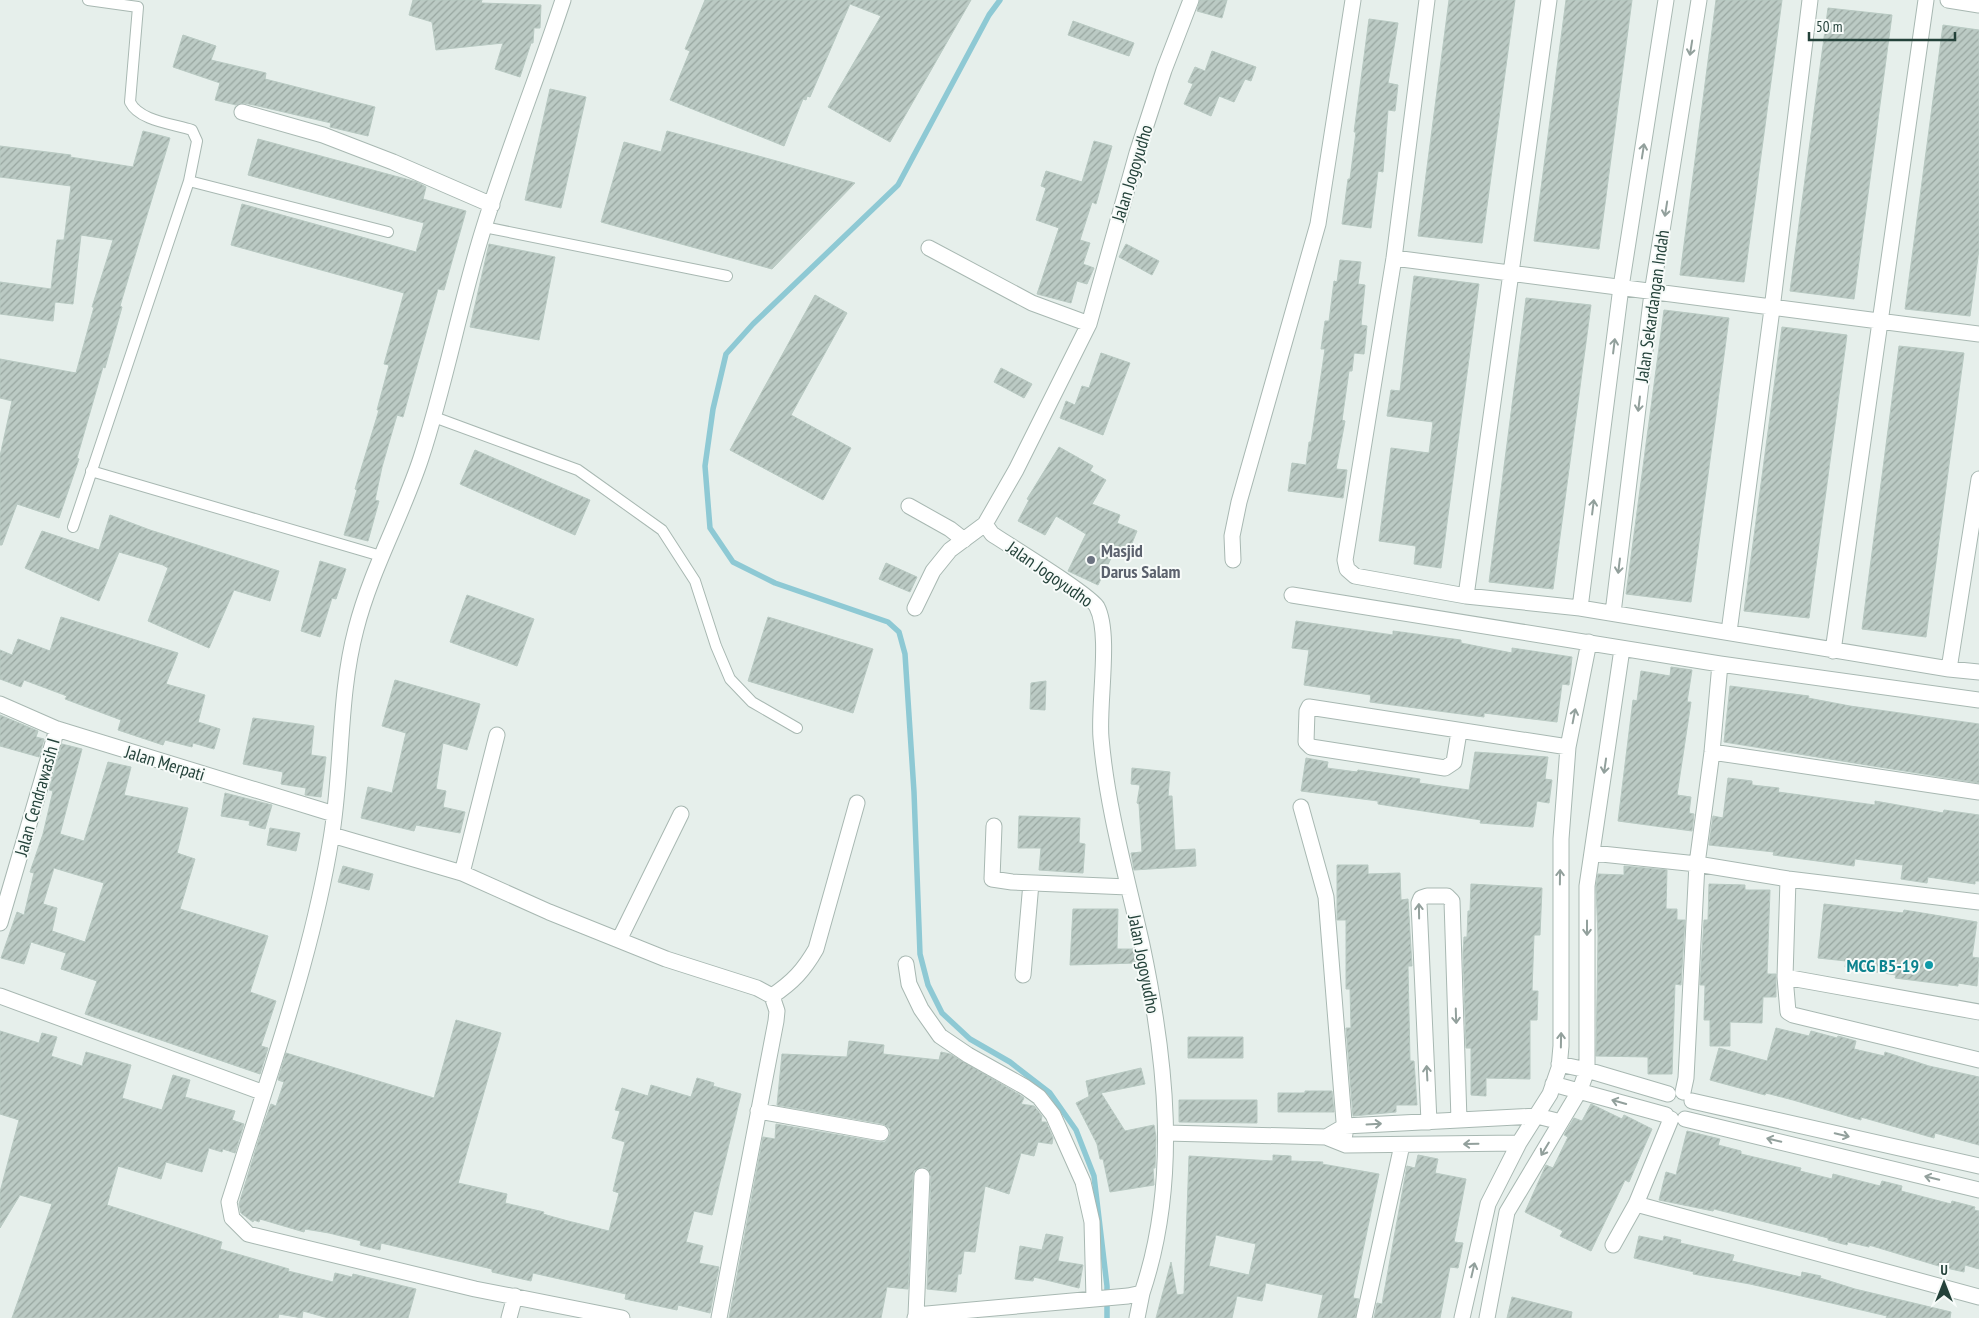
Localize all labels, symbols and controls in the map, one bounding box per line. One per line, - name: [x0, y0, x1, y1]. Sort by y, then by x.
- scale bar: [1809, 10, 1955, 42]
- text: 50 m: [1816, 17, 1842, 36]
- one-way arrow: [1686, 40, 1696, 56]
- street label: Jalan Jogoyudho: [1106, 122, 1158, 225]
- one-way arrow: [1638, 143, 1648, 159]
- one-way arrow: [1660, 200, 1670, 216]
- street label: Jalan Sekardangan Indah: [1630, 228, 1674, 385]
- one-way arrow: [1609, 338, 1619, 354]
- one-way arrow: [1633, 396, 1643, 412]
- one-way arrow: [1588, 500, 1598, 516]
- street label: Jalan Jogoyudho: [1002, 535, 1098, 612]
- place label: Masjid Darus Salam: [1101, 539, 1180, 583]
- marker: Masjid Darus Salam: [1085, 554, 1097, 566]
- one-way arrow: [1614, 557, 1624, 573]
- one-way arrow: [1570, 708, 1579, 724]
- street label: Jalan Cendrawasih I: [9, 735, 65, 859]
- street label: Jalan Merpati: [121, 740, 208, 786]
- one-way arrow: [1599, 758, 1609, 774]
- one-way arrow: [1555, 870, 1565, 886]
- one-way arrow: [1415, 903, 1424, 919]
- street label: Jalan Jogoyudho: [1123, 912, 1165, 1016]
- one-way arrow: [1582, 919, 1592, 935]
- place label: MCG B5-19: [1847, 954, 1919, 977]
- marker: MCG B5-19: [1923, 959, 1935, 971]
- one-way arrow: [1451, 1007, 1460, 1023]
- one-way arrow: [1556, 1032, 1566, 1048]
- one-way arrow: [1422, 1065, 1431, 1081]
- one-way arrow: [1612, 1096, 1628, 1106]
- one-way arrow: [1365, 1120, 1381, 1129]
- one-way arrow: [1833, 1131, 1849, 1140]
- one-way arrow: [1766, 1135, 1782, 1144]
- one-way arrow: [1463, 1139, 1479, 1149]
- one-way arrow: [1539, 1142, 1549, 1156]
- one-way arrow: [1924, 1173, 1940, 1182]
- north arrow: [1919, 1258, 1969, 1308]
- text: U: [1940, 1261, 1948, 1279]
- one-way arrow: [1469, 1263, 1478, 1279]

